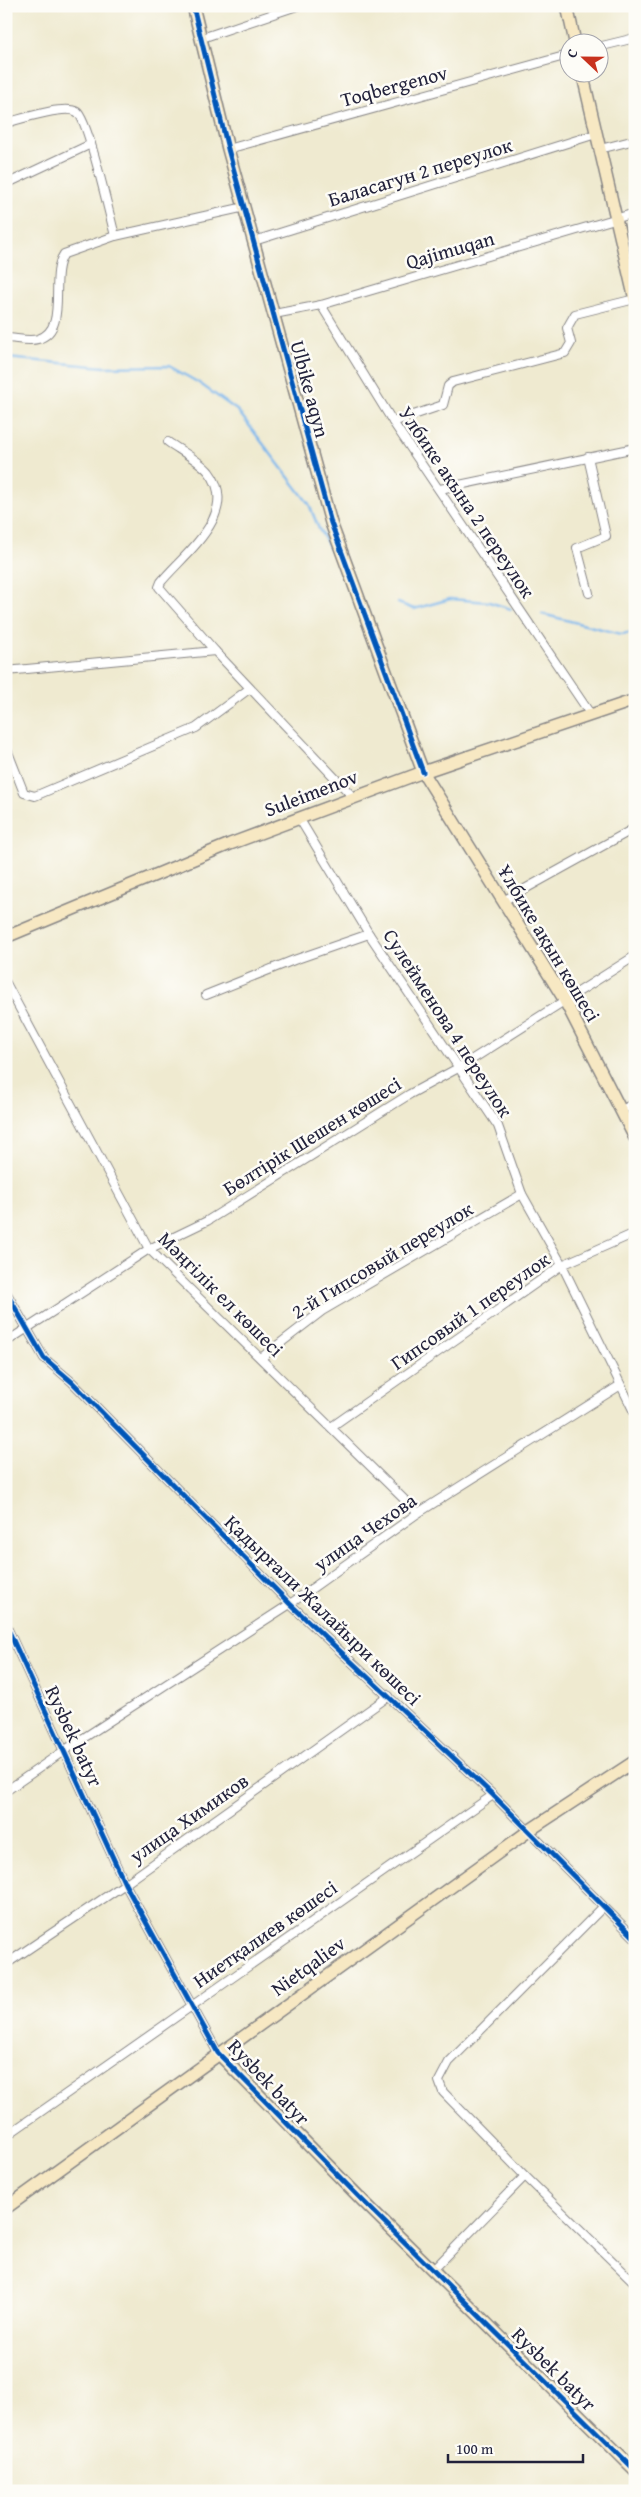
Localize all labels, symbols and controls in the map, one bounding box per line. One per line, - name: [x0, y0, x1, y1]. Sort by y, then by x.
- north arrow: [558, 32, 608, 82]
- text: С: [561, 46, 583, 61]
- street label: Toqbergenov: [337, 57, 451, 114]
- street label: Баласагун 2 переулок: [324, 130, 516, 213]
- street label: Qajimuqan: [402, 223, 498, 276]
- street label: Ulbike aqyn: [284, 337, 337, 441]
- street label: Улбике акына 2 переулок: [392, 400, 543, 604]
- street label: Suleimenov: [260, 761, 362, 824]
- street label: Ұлбике ақын көшесі: [491, 858, 608, 1027]
- street label: Сулейменова 4 переулок: [377, 923, 521, 1123]
- street label: Бөлтірік Шешен көшесі: [217, 1069, 407, 1202]
- street label: 2-й Гипсовый переулок: [285, 1193, 479, 1325]
- street label: Мәңгілік ел көшесі: [152, 1224, 291, 1363]
- street label: Гипсовый 1 переулок: [384, 1244, 556, 1377]
- street label: улица Чехова: [307, 1485, 422, 1578]
- street label: Қадырғали Жалайыри көшесі: [218, 1508, 429, 1712]
- street label: Rysbek batyr: [38, 1680, 111, 1791]
- street label: улица Химиков: [123, 1766, 254, 1870]
- street label: Ниетқалиев көшесі: [187, 1873, 343, 1994]
- street label: Nietqaliev: [265, 1929, 351, 2003]
- street label: Rysbek batyr: [222, 2032, 317, 2131]
- street label: Rysbek batyr: [506, 2320, 603, 2417]
- scale bar: [448, 2432, 584, 2464]
- text: 100 m: [456, 2438, 494, 2459]

